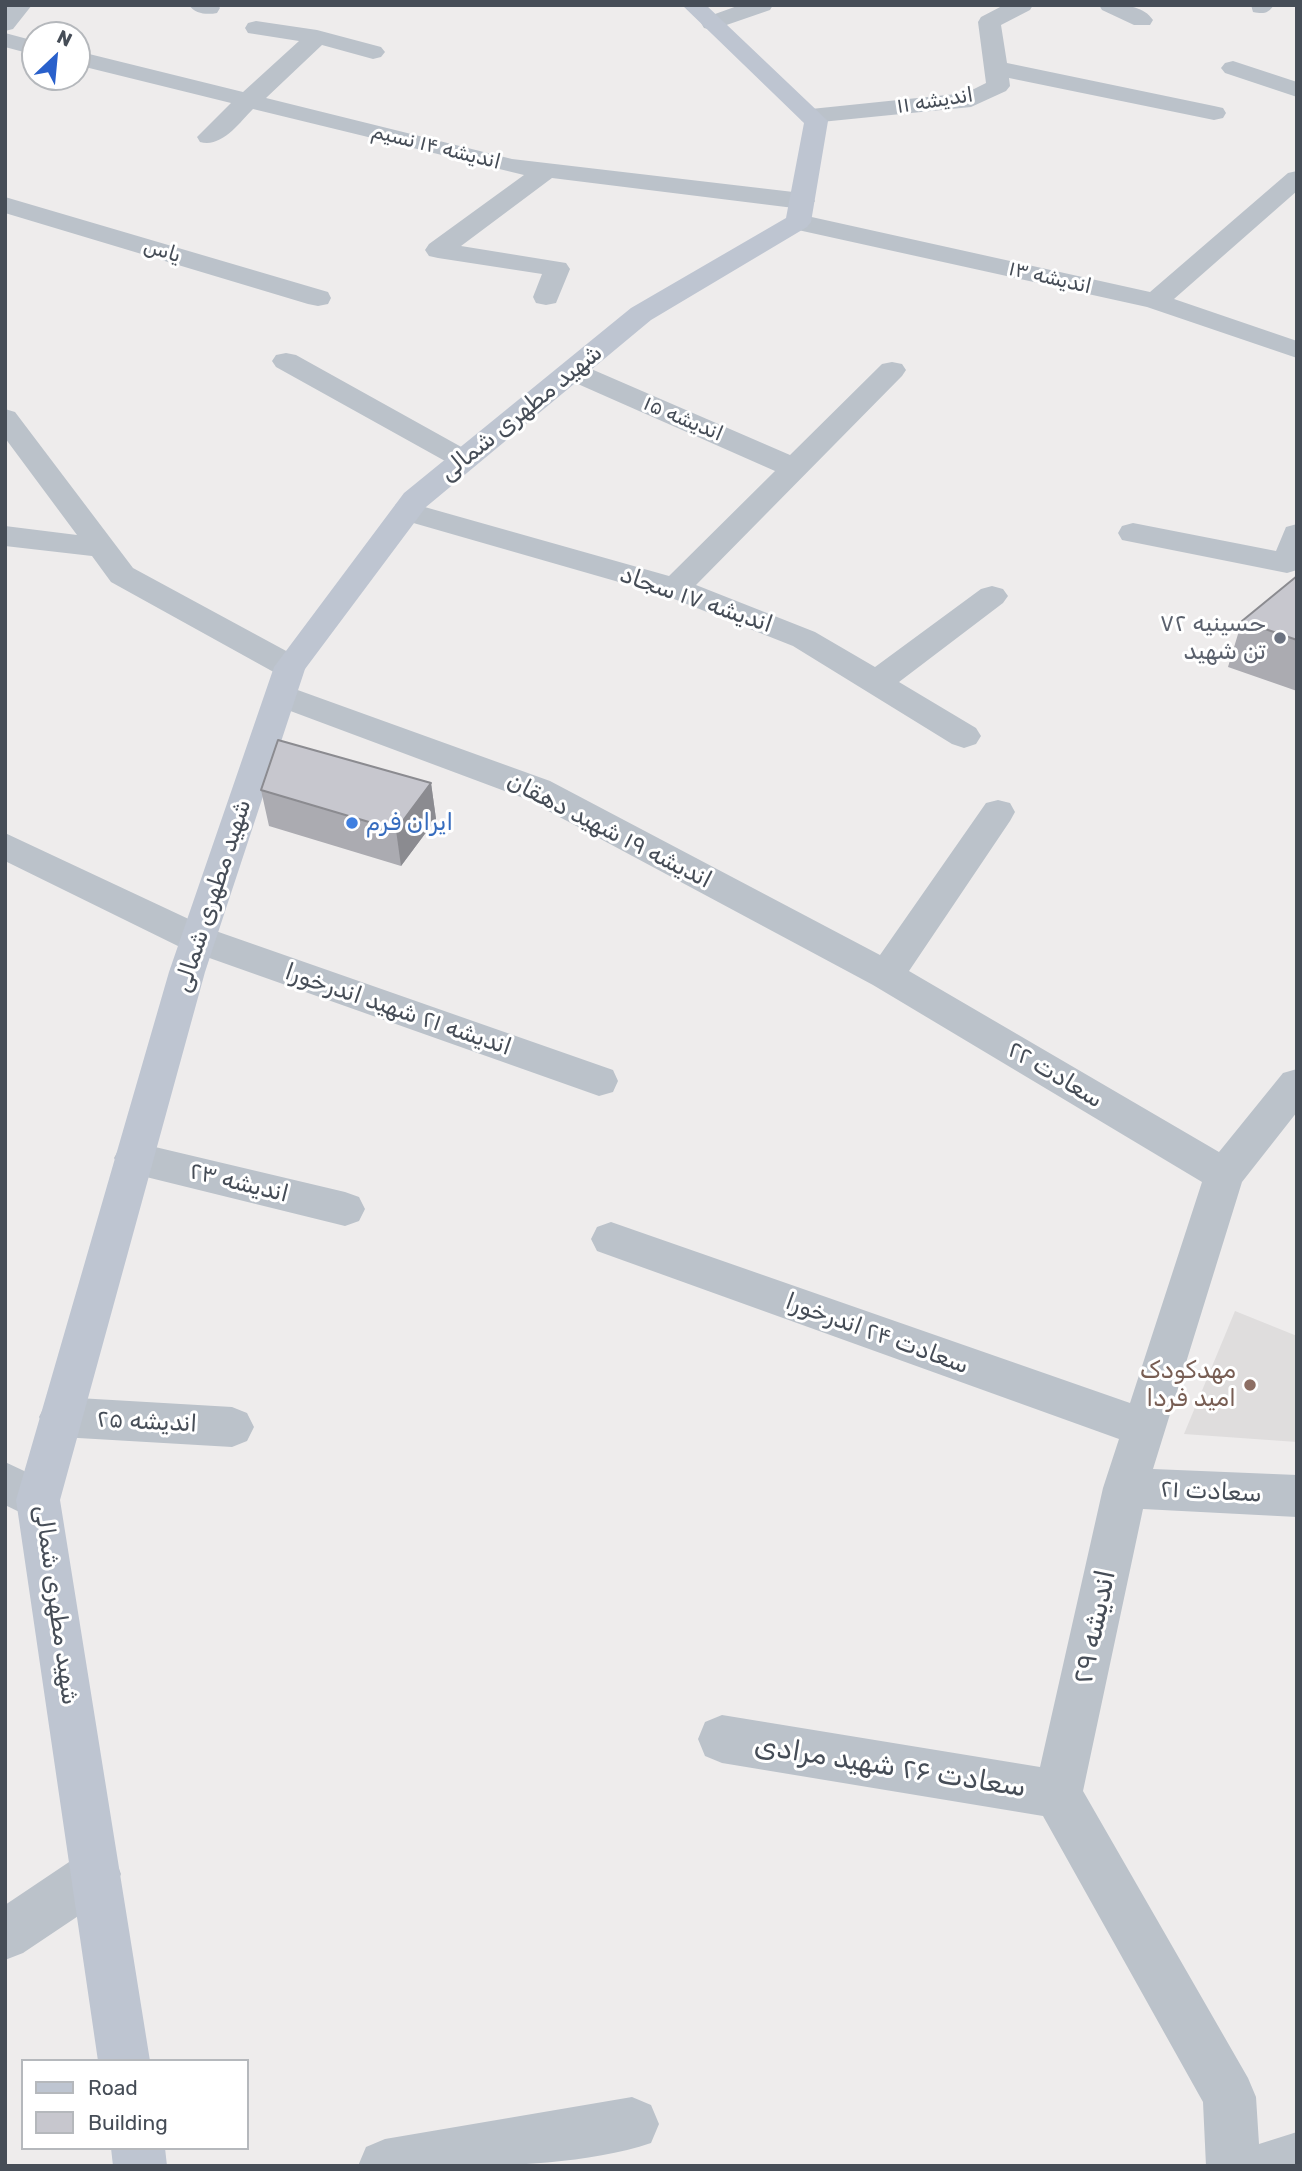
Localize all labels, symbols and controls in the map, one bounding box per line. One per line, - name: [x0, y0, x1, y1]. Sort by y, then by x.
- north arrow: [21, 21, 91, 91]
- text: N: [53, 25, 76, 52]
- street label: اندیشه ۱۱: [895, 83, 975, 119]
- street label: اندیشه ۱۴ نسیم: [369, 119, 503, 175]
- street label: یاس: [140, 233, 184, 269]
- street label: اندیشه ۱۳: [1006, 256, 1094, 300]
- street label: شهید مطهری شمالی: [434, 338, 608, 488]
- street label: اندیشه ۱۵: [639, 391, 727, 447]
- street label: اندیشه ۱۷ سجاد: [616, 560, 776, 640]
- place label: حسینیه ۷۲ تن شهید: [1160, 610, 1266, 666]
- marker: حسینیه ۷۲ تن شهید: [1272, 630, 1288, 646]
- street label: اندیشه ۱۹ شهید دهقان: [502, 767, 716, 895]
- street label: شهید مطهری شمالی: [168, 796, 258, 996]
- place label: ایران فرم: [366, 809, 453, 837]
- marker: ایران فرم: [344, 815, 360, 831]
- street label: اندیشه ۲۱ شهید اندرخورا: [281, 958, 515, 1062]
- street label: سعادت ۲۲: [1002, 1035, 1108, 1115]
- street label: اندیشه ۲۳: [187, 1157, 291, 1209]
- street label: سعادت ۲۴ اندرخورا: [781, 1287, 973, 1381]
- place label: مهدکودک امید فردا: [1140, 1357, 1236, 1413]
- marker: مهدکودک امید فردا: [1242, 1377, 1258, 1393]
- street label: اندیشه ۲۵: [96, 1405, 198, 1439]
- street label: سعادت ۲۱: [1160, 1475, 1262, 1509]
- street label: شهید مطهری شمالی: [28, 1503, 84, 1707]
- street label: اندیشه ۲۹: [1067, 1567, 1123, 1687]
- street label: سعادت ۲۶ شهید مرادی: [752, 1729, 1028, 1805]
- legend: [21, 2059, 248, 2150]
- text: Road: [88, 2075, 138, 2100]
- text: Building: [88, 2110, 168, 2135]

